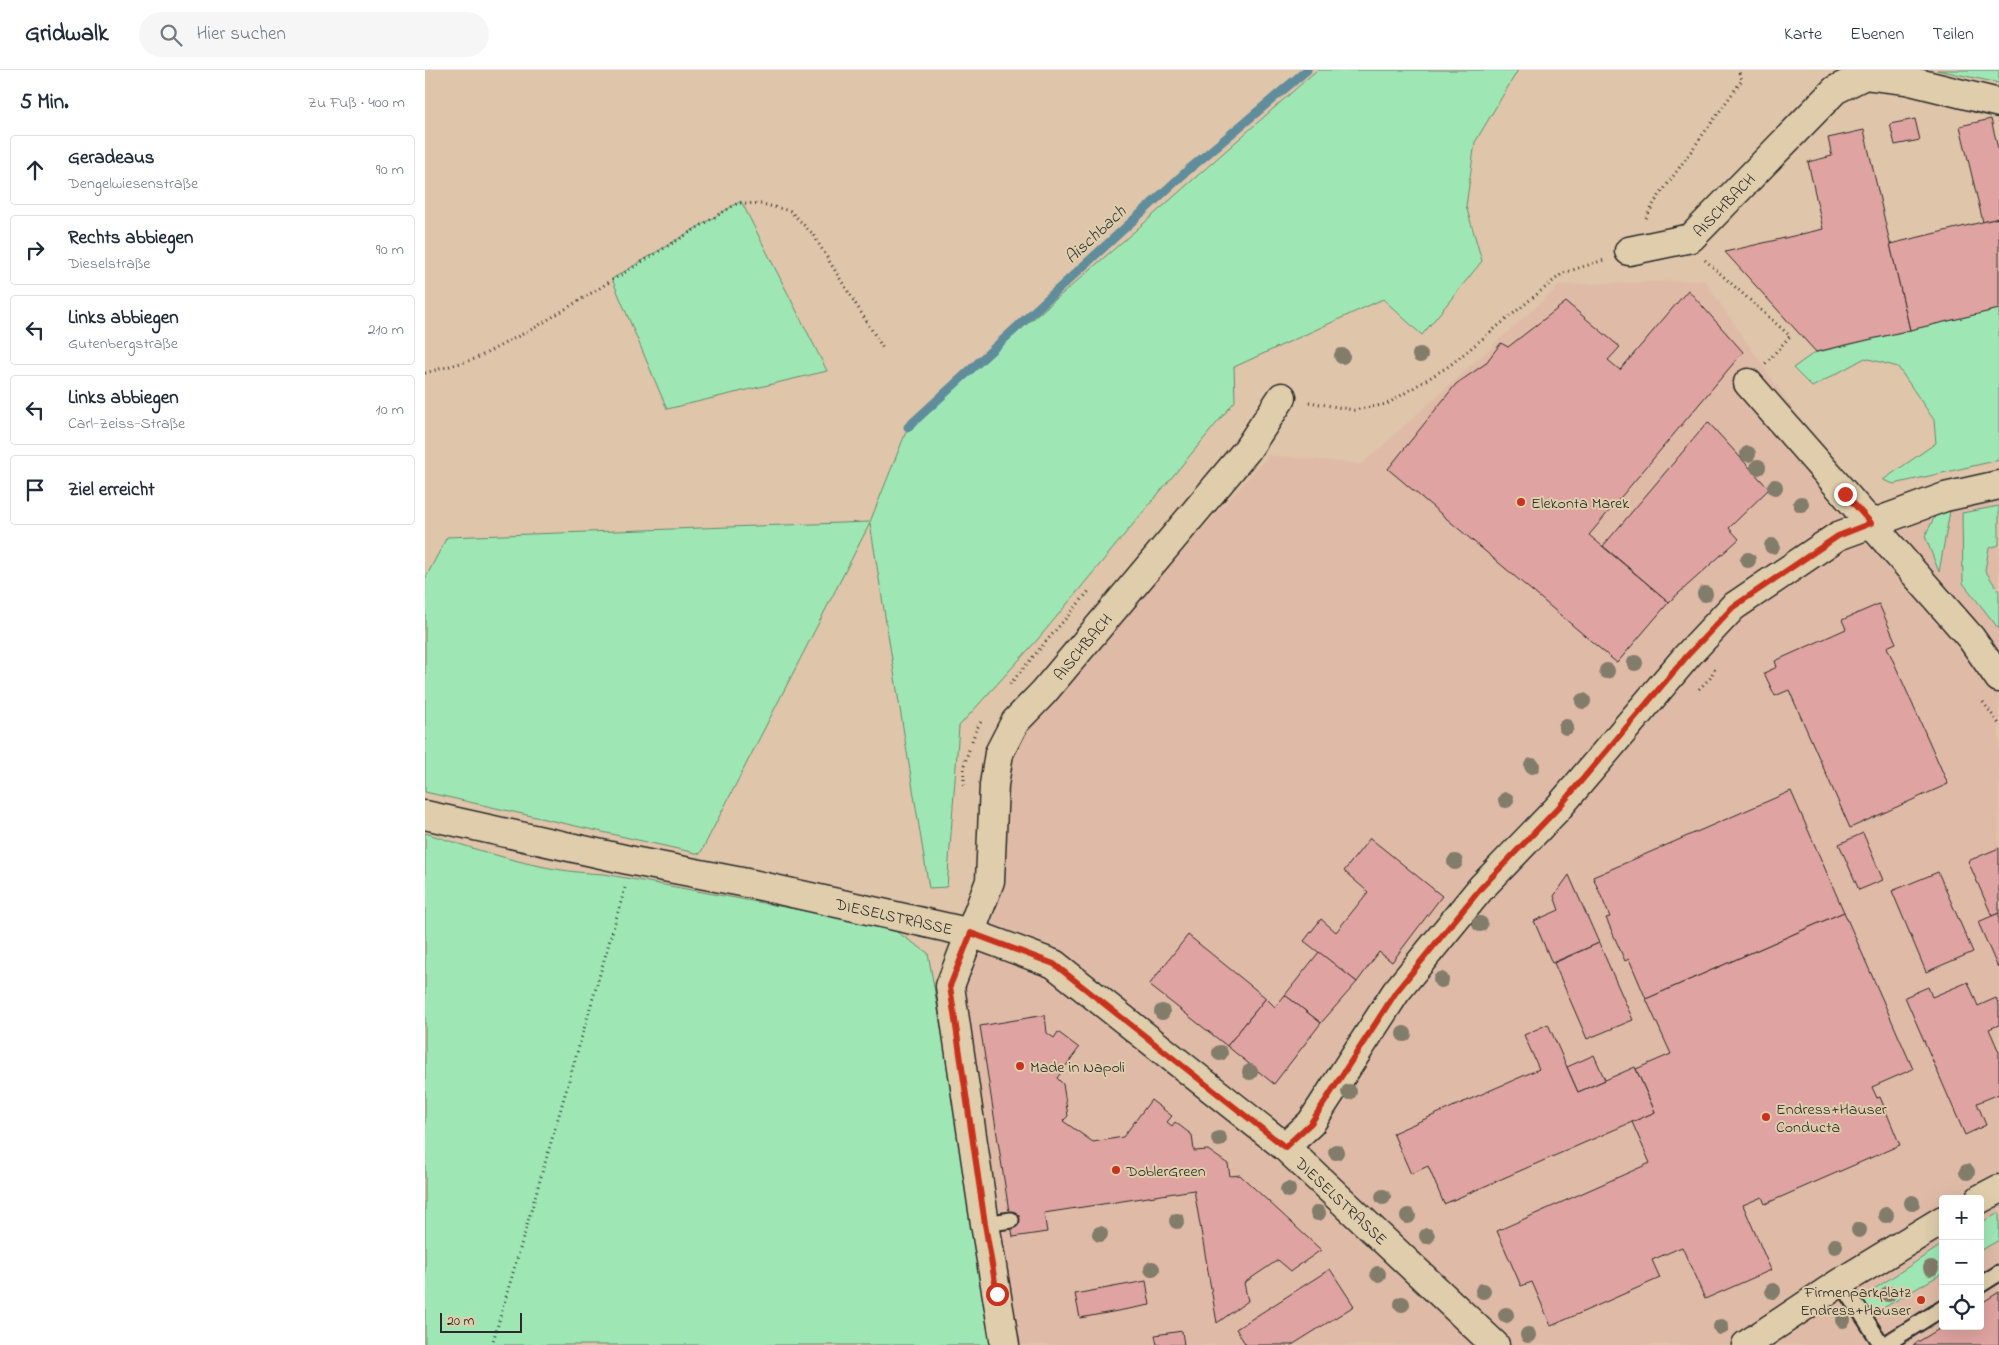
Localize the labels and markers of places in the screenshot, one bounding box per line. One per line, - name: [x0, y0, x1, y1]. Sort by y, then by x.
- place label: Elekonta Marek: [1531, 492, 1630, 516]
- marker: Elekonta Marek: [1515, 496, 1527, 508]
- place label: Made in Napoli: [1030, 1056, 1125, 1080]
- marker: Made in Napoli: [1014, 1060, 1026, 1072]
- place label: Endress+Hauser Conducta: [1776, 1098, 1887, 1140]
- marker: Endress+Hauser Conducta: [1760, 1111, 1772, 1123]
- place label: DoblerGreen: [1125, 1160, 1206, 1184]
- marker: DoblerGreen: [1110, 1164, 1122, 1176]
- place label: Firmenparkplatz Endress+Hauser: [1800, 1281, 1911, 1323]
- marker: Firmenparkplatz Endress+Hauser: [1915, 1294, 1927, 1306]

